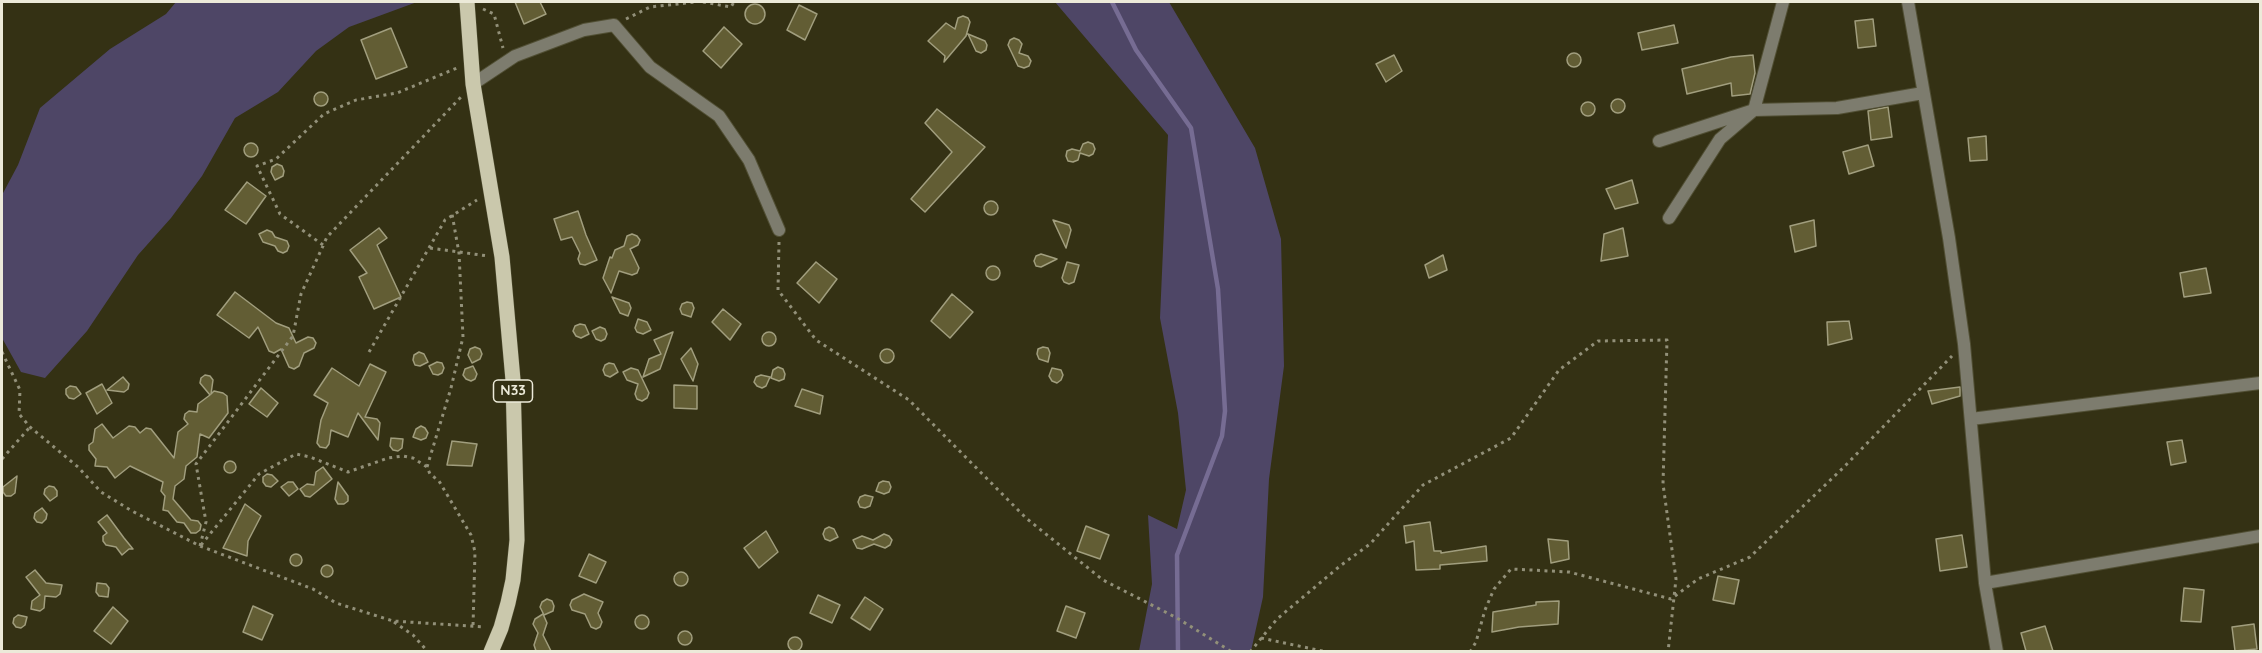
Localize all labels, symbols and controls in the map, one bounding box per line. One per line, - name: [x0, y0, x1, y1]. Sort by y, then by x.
- road number: N33: [494, 380, 532, 402]

